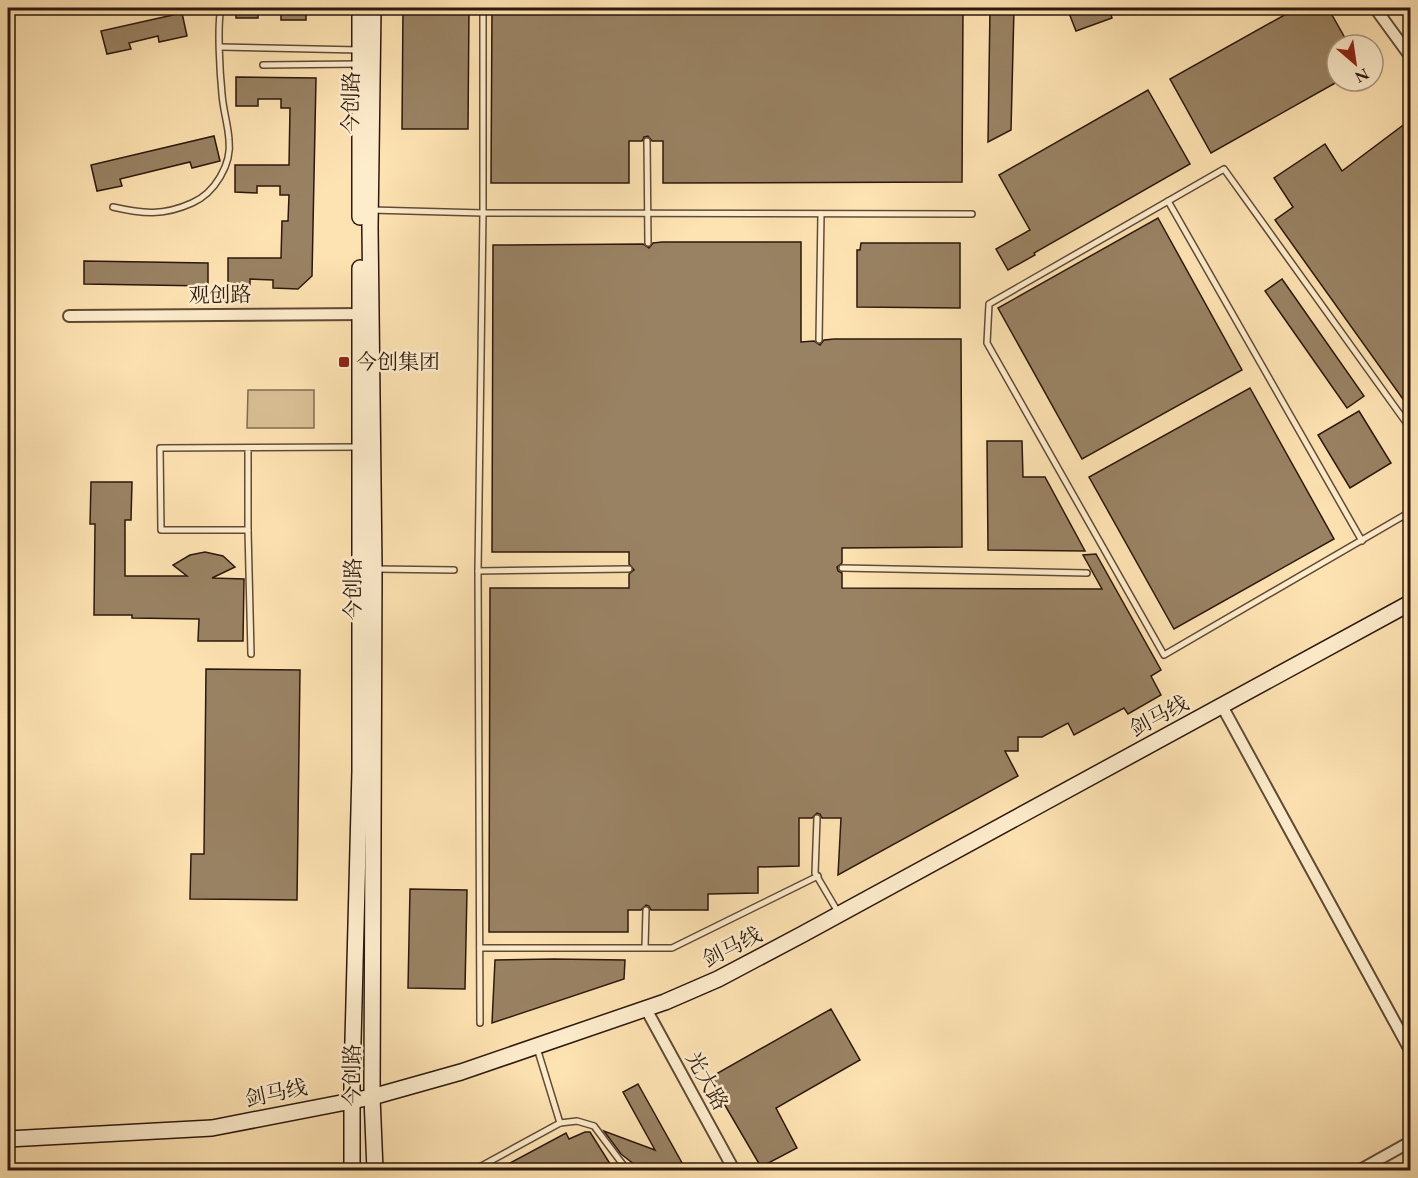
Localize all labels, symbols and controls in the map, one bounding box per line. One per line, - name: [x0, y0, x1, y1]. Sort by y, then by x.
- north arrow: [1325, 33, 1385, 93]
- text: N: [1351, 63, 1373, 88]
- street label: 今创路: [336, 71, 365, 135]
- street label: 观创路: [188, 280, 252, 309]
- place label: 今创集团: [356, 348, 440, 375]
- marker: 今创集团: [337, 355, 351, 369]
- street label: 今创路: [339, 558, 366, 621]
- street label: 剑马线: [1125, 689, 1193, 742]
- street label: 剑马线: [698, 920, 766, 973]
- street label: 今创路: [338, 1044, 365, 1107]
- street label: 光大路: [680, 1047, 735, 1115]
- street label: 剑马线: [242, 1073, 310, 1112]

